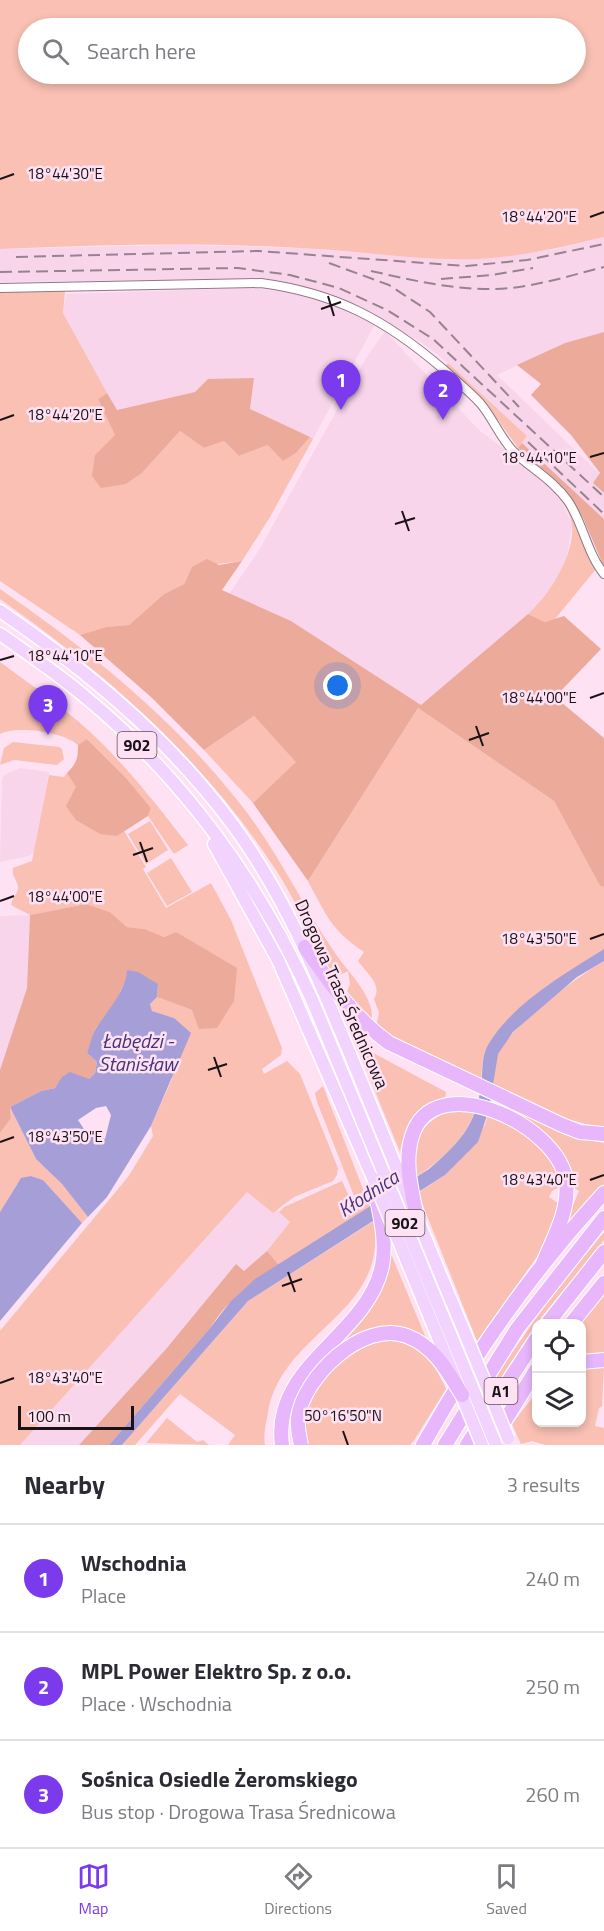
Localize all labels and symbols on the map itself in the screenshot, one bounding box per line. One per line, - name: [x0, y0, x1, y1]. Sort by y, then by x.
- text: 18°44'30"E: [27, 162, 103, 185]
- text: 18°44'20"E: [501, 205, 577, 228]
- pin: 1: [322, 360, 360, 410]
- pin: 2: [424, 370, 462, 420]
- text: 18°44'20"E: [27, 403, 103, 426]
- text: 18°44'10"E: [501, 446, 577, 469]
- text: 18°44'10"E: [27, 644, 103, 667]
- your location: [323, 671, 352, 700]
- pin: 3: [28, 686, 68, 735]
- text: 18°44'00"E: [501, 686, 577, 709]
- road number: 902: [118, 732, 156, 758]
- text: 18°44'00"E: [27, 885, 103, 908]
- street label: Drogowa Trasa Średnicowa: [288, 895, 396, 1093]
- text: 18°43'50"E: [501, 927, 577, 950]
- water label: Łabędzi - Stanisław: [99, 1025, 180, 1079]
- text: 18°43'50"E: [27, 1125, 103, 1148]
- water label: Kłodnica: [331, 1161, 406, 1224]
- text: 18°43'40"E: [501, 1168, 577, 1191]
- road number: 902: [386, 1210, 424, 1236]
- text: 18°43'40"E: [27, 1366, 103, 1389]
- road number: A1: [484, 1378, 518, 1404]
- scale bar: [18, 1403, 134, 1430]
- text: 50°16'50"N: [304, 1404, 382, 1427]

